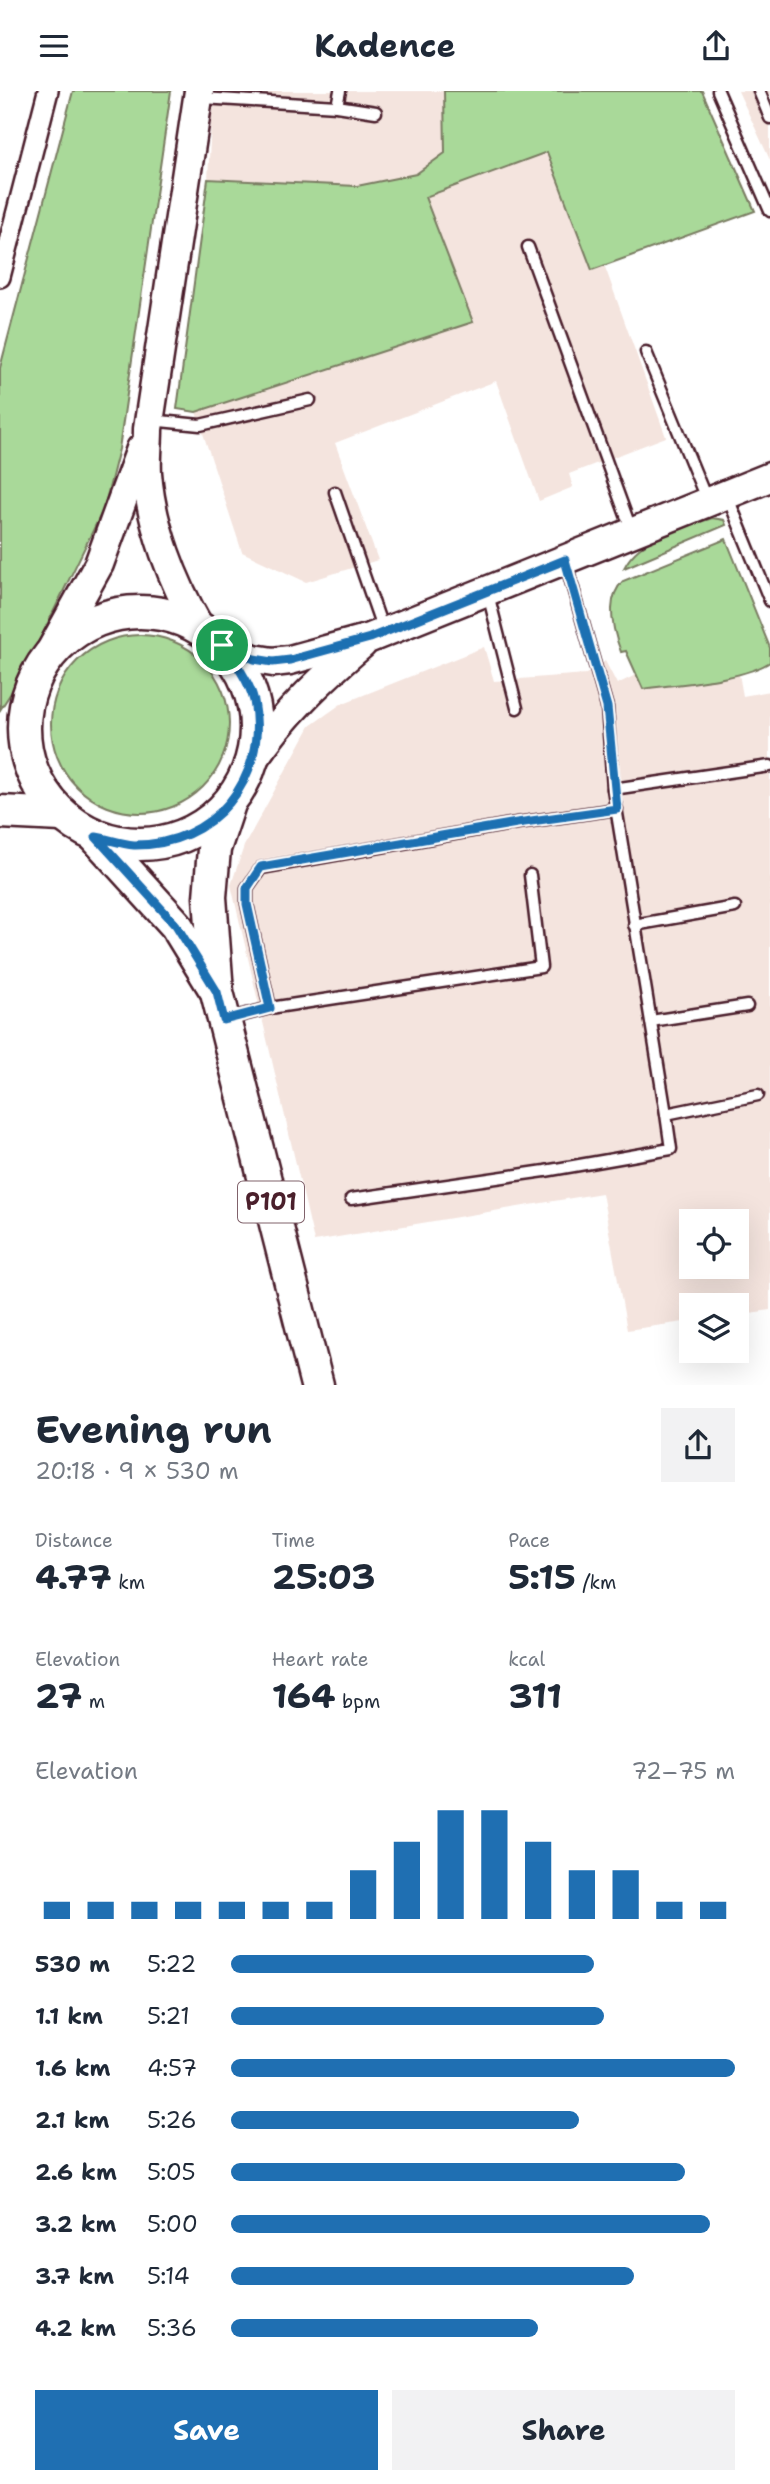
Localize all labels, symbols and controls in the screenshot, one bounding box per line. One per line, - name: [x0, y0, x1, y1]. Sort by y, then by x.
- text: Kadence: [314, 24, 456, 67]
- icon: menu: [35, 27, 73, 65]
- icon: share: [697, 27, 735, 65]
- pin: [192, 615, 252, 675]
- icon: arrive: [203, 626, 241, 664]
- road number: Р101: [238, 1182, 304, 1223]
- map controls: [679, 1209, 749, 1363]
- button: locate: [679, 1209, 749, 1279]
- button: layers: [679, 1293, 749, 1363]
- text: Evening run: [35, 1404, 272, 1455]
- button: share: [661, 1408, 735, 1482]
- text: 20:18 · 9 × 530 m: [35, 1456, 239, 1486]
- text: Distance: [35, 1528, 113, 1553]
- text: Time: [272, 1528, 315, 1553]
- text: Pace: [508, 1528, 550, 1553]
- text: 4.77: [35, 1553, 112, 1600]
- text: 25:03: [272, 1553, 376, 1600]
- text: 5:15: [508, 1553, 576, 1600]
- text: km: [112, 1570, 145, 1595]
- text: /km: [576, 1570, 616, 1595]
- text: Elevation: [35, 1647, 120, 1672]
- text: Heart rate: [272, 1647, 368, 1672]
- text: kcal: [508, 1647, 545, 1672]
- text: 27: [35, 1672, 82, 1719]
- text: 164: [272, 1672, 336, 1719]
- text: 311: [508, 1672, 562, 1719]
- text: m: [82, 1689, 105, 1714]
- text: bpm: [336, 1689, 380, 1714]
- text: Elevation: [35, 1756, 138, 1786]
- text: 72–75 m: [632, 1756, 735, 1786]
- text: 530 m: [35, 1949, 110, 1979]
- text: 5:22: [147, 1949, 196, 1979]
- text: 1.1 km: [35, 2001, 103, 2031]
- text: 5:21: [147, 2001, 190, 2031]
- text: 1.6 km: [35, 2053, 110, 2083]
- text: 4:57: [147, 2053, 197, 2083]
- text: 2.1 km: [35, 2105, 109, 2135]
- text: 5:26: [147, 2105, 197, 2135]
- text: 2.6 km: [35, 2157, 117, 2187]
- text: 5:05: [147, 2157, 196, 2187]
- text: 3.2 km: [35, 2209, 117, 2239]
- text: 5:00: [147, 2209, 198, 2239]
- text: 3.7 km: [35, 2261, 114, 2291]
- text: 5:14: [147, 2261, 190, 2291]
- text: 4.2 km: [35, 2313, 116, 2343]
- text: 5:36: [147, 2313, 197, 2343]
- button: Save: [35, 2390, 378, 2470]
- button: Share: [392, 2390, 735, 2470]

